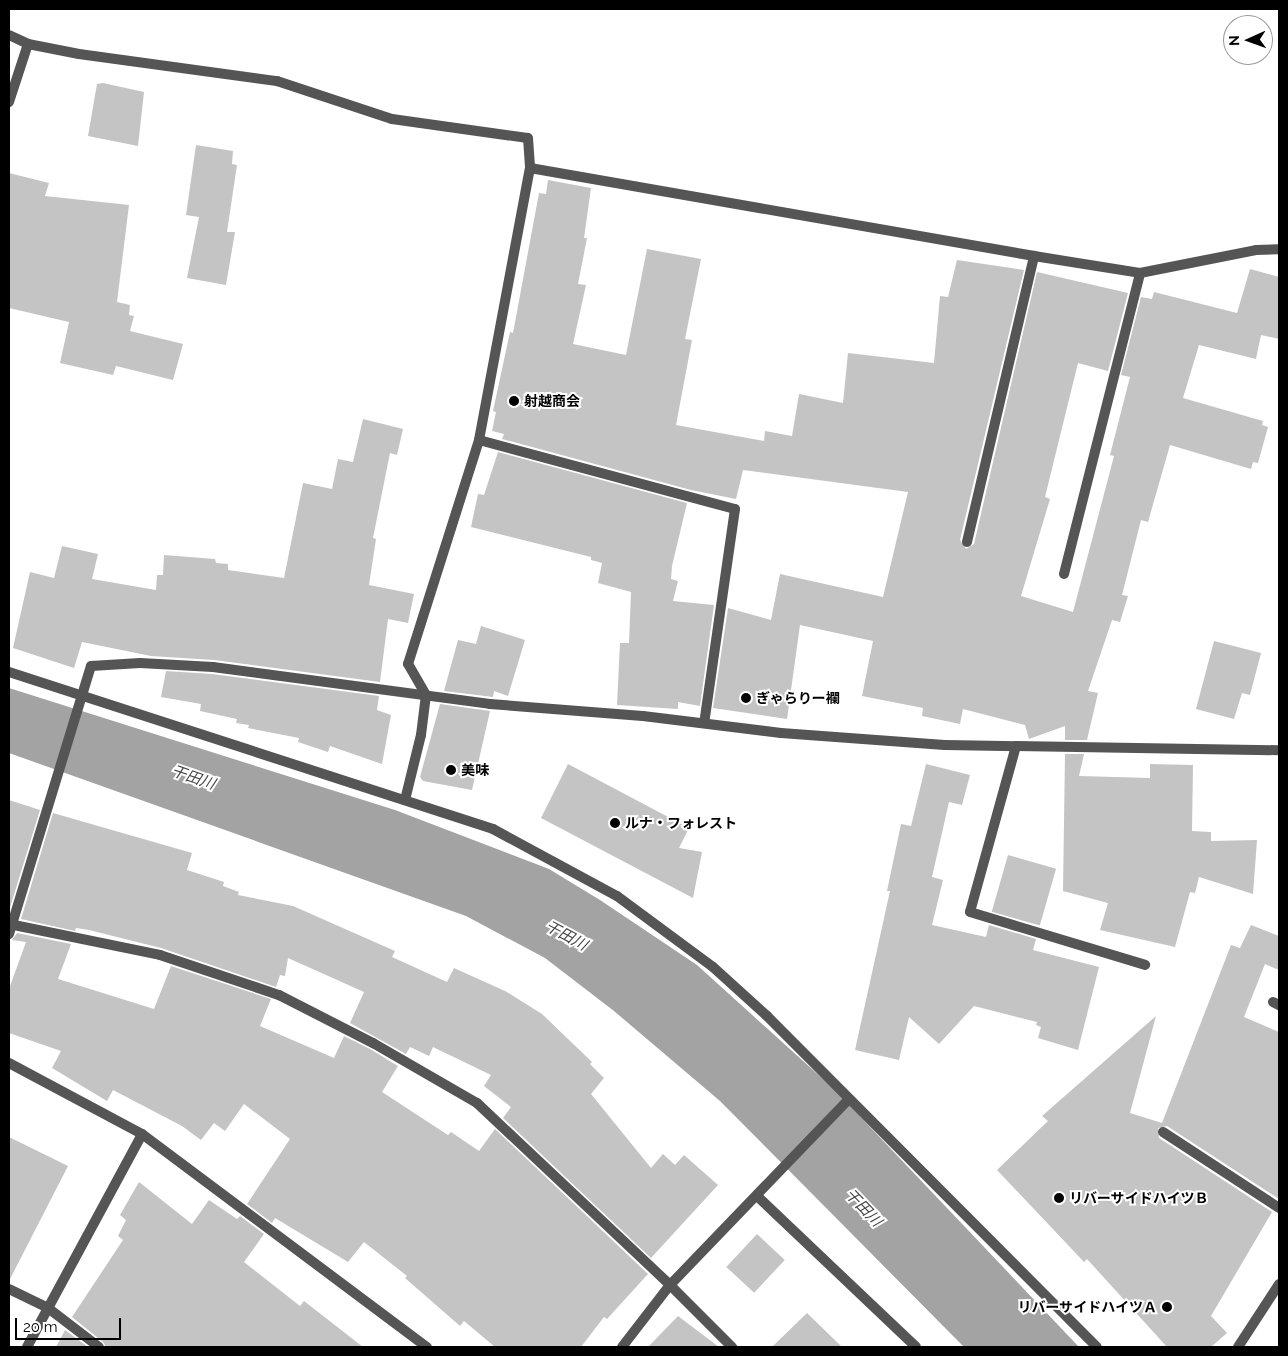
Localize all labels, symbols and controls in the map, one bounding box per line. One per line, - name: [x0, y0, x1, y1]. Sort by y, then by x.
- north arrow: [1223, 15, 1273, 65]
- text: N: [1226, 35, 1242, 46]
- place label: 射越商会: [524, 393, 580, 409]
- marker: 射越商会: [508, 395, 520, 407]
- place label: ぎゃらりー襴: [756, 690, 840, 706]
- marker: ぎゃらりー襴: [740, 692, 752, 704]
- water label: 干田川: [169, 762, 217, 794]
- place label: 美味: [461, 762, 489, 778]
- marker: 美味: [445, 764, 457, 776]
- place label: ルナ・フォレスト: [625, 815, 737, 831]
- marker: ルナ・フォレスト: [609, 817, 621, 829]
- water label: 干田川: [542, 917, 590, 955]
- water label: 干田川: [841, 1186, 885, 1230]
- place label: リバーサイドハイツＢ: [1069, 1190, 1209, 1206]
- marker: リバーサイドハイツＢ: [1053, 1192, 1065, 1204]
- place label: リバーサイドハイツＡ: [1017, 1299, 1157, 1315]
- marker: リバーサイドハイツＡ: [1161, 1301, 1173, 1313]
- scale bar: [18, 1308, 124, 1340]
- text: 20 m: [23, 1318, 58, 1336]

